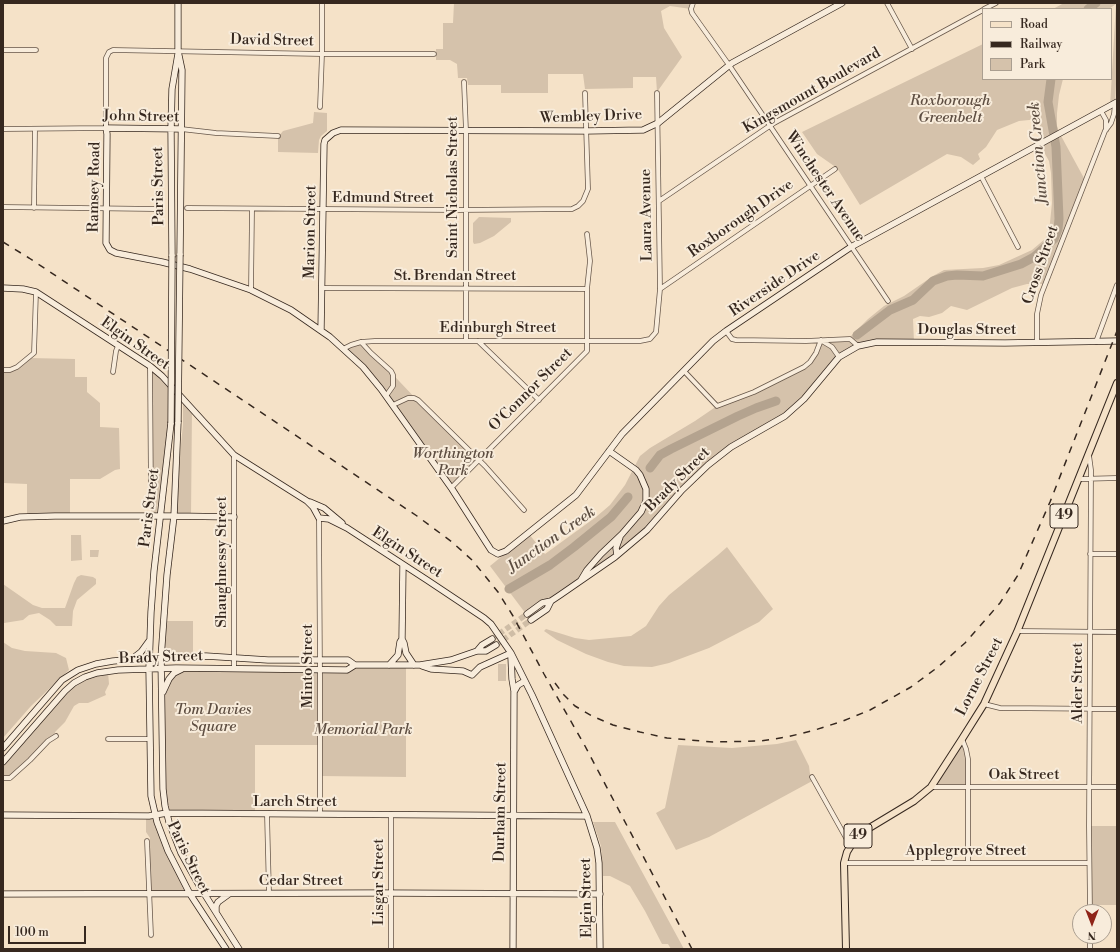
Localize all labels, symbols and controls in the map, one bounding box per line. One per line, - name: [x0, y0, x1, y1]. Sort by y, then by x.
- legend: [982, 8, 1112, 80]
- text: Road: [1020, 17, 1048, 32]
- street label: David Street: [230, 31, 314, 51]
- text: Railway: [1020, 37, 1062, 52]
- street label: Kingsmount Boulevard: [740, 44, 884, 138]
- text: Park: [1020, 57, 1045, 72]
- park label: Roxborough Greenbelt: [910, 92, 990, 127]
- water label: Junction Creek: [1025, 101, 1053, 205]
- street label: Wembley Drive: [539, 106, 643, 128]
- street label: John Street: [103, 107, 179, 127]
- street label: Saint Nicholas Street: [444, 116, 462, 258]
- street label: Winchester Avenue: [781, 128, 869, 246]
- street label: Ramsey Road: [85, 141, 105, 233]
- street label: Paris Street: [149, 146, 169, 226]
- street label: Laura Avenue: [637, 169, 657, 261]
- street label: Roxborough Drive: [685, 176, 797, 262]
- street label: Marion Street: [301, 185, 321, 279]
- street label: Edmund Street: [332, 189, 434, 207]
- street label: Cross Street: [1019, 223, 1063, 307]
- street label: Riverside Drive: [726, 247, 824, 321]
- street label: St. Brendan Street: [394, 267, 516, 285]
- street label: Elgin Street: [97, 314, 173, 374]
- street label: Edinburgh Street: [440, 319, 556, 337]
- street label: Douglas Street: [918, 321, 1016, 339]
- street label: O'Connor Street: [486, 345, 576, 435]
- street label: Brady Street: [642, 444, 714, 516]
- park label: Worthington Park: [412, 445, 494, 480]
- street label: Paris Street: [136, 468, 164, 548]
- street label: Shaughnessy Street: [213, 496, 231, 628]
- water label: Junction Creek: [504, 503, 600, 577]
- road number: 49: [1050, 504, 1078, 528]
- street label: Elgin Street: [368, 524, 446, 582]
- street label: Minto Street: [299, 624, 317, 708]
- street label: Lorne Street: [953, 635, 1007, 719]
- street label: Alder Street: [1069, 642, 1087, 724]
- street label: Brady Street: [119, 648, 203, 668]
- park label: Tom Davies Square: [175, 701, 251, 736]
- park label: Memorial Park: [314, 721, 412, 739]
- street label: Durham Street: [491, 762, 511, 862]
- street label: Oak Street: [989, 766, 1059, 784]
- street label: Larch Street: [253, 793, 337, 811]
- street label: Paris Street: [163, 818, 213, 898]
- road number: 49: [844, 824, 872, 848]
- street label: Lisgar Street: [370, 838, 388, 926]
- street label: Applegrove Street: [906, 842, 1026, 860]
- street label: Elgin Street: [577, 858, 597, 938]
- street label: Cedar Street: [259, 872, 343, 890]
- north arrow: [1072, 904, 1112, 944]
- scale bar: [10, 918, 88, 944]
- text: 100 m: [15, 925, 49, 940]
- text: N: [1088, 928, 1096, 942]

